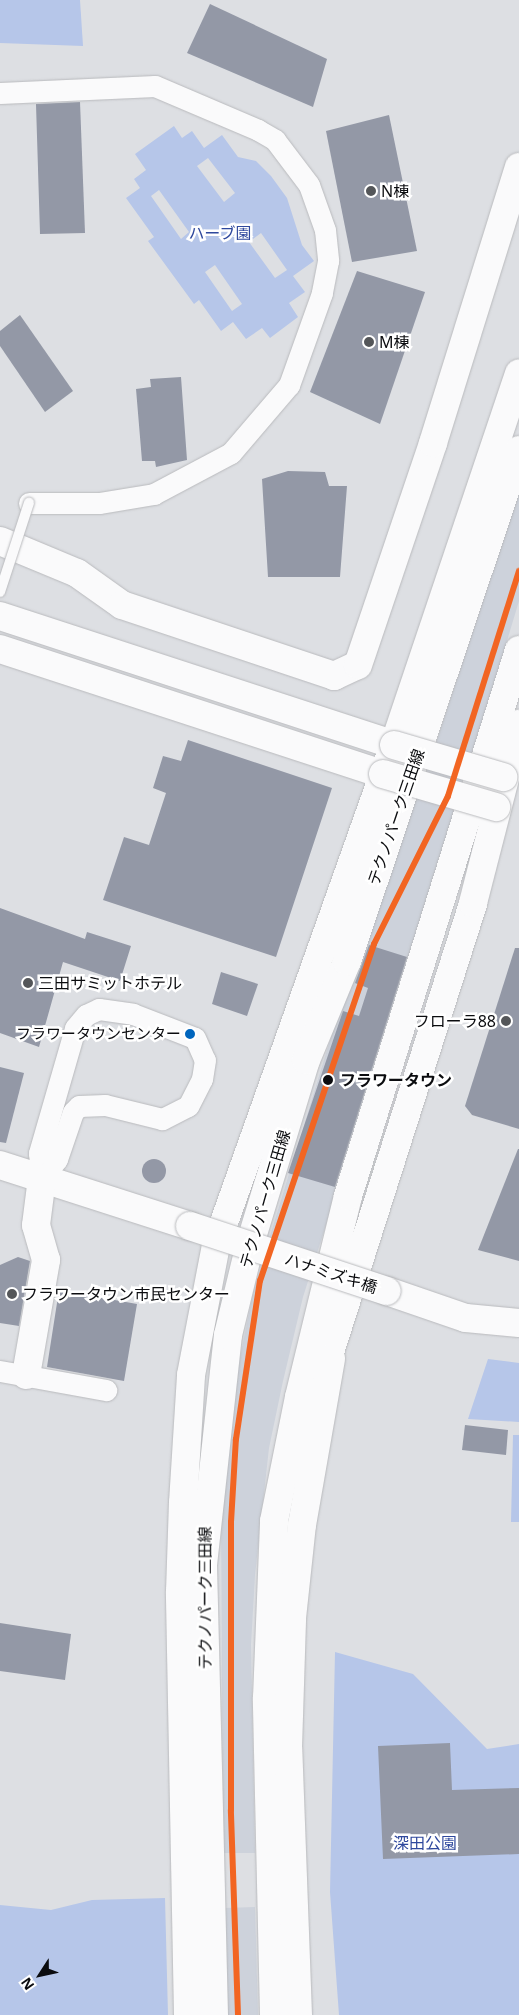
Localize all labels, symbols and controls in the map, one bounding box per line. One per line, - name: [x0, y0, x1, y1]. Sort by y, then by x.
- place label: N棟: [381, 181, 409, 201]
- marker: N棟: [365, 185, 377, 197]
- park label: ハーブ園: [188, 223, 252, 243]
- place label: M棟: [379, 332, 410, 352]
- marker: M棟: [363, 336, 375, 348]
- street label: テクノパーク三田線: [363, 746, 429, 888]
- place label: 三田サミットホテル: [38, 973, 182, 993]
- marker: 三田サミットホテル: [22, 977, 34, 989]
- place label: フローラ88: [414, 1011, 496, 1031]
- marker: フローラ88: [500, 1015, 512, 1027]
- place label: フラワータウンセンター: [16, 1025, 181, 1043]
- marker: フラワータウンセンター: [185, 1029, 195, 1039]
- place label: フラワータウン: [340, 1070, 452, 1090]
- marker: フラワータウン: [320, 1072, 336, 1088]
- street label: テクノパーク三田線: [236, 1127, 294, 1271]
- street label: ハナミズキ橋: [282, 1249, 380, 1297]
- place label: フラワータウン市民センター: [22, 1284, 230, 1304]
- marker: フラワータウン市民センター: [6, 1288, 18, 1300]
- street label: テクノパーク三田線: [195, 1526, 215, 1670]
- park label: 深田公園: [393, 1833, 457, 1853]
- north arrow: [15, 1950, 65, 2000]
- text: N: [16, 1974, 38, 1994]

